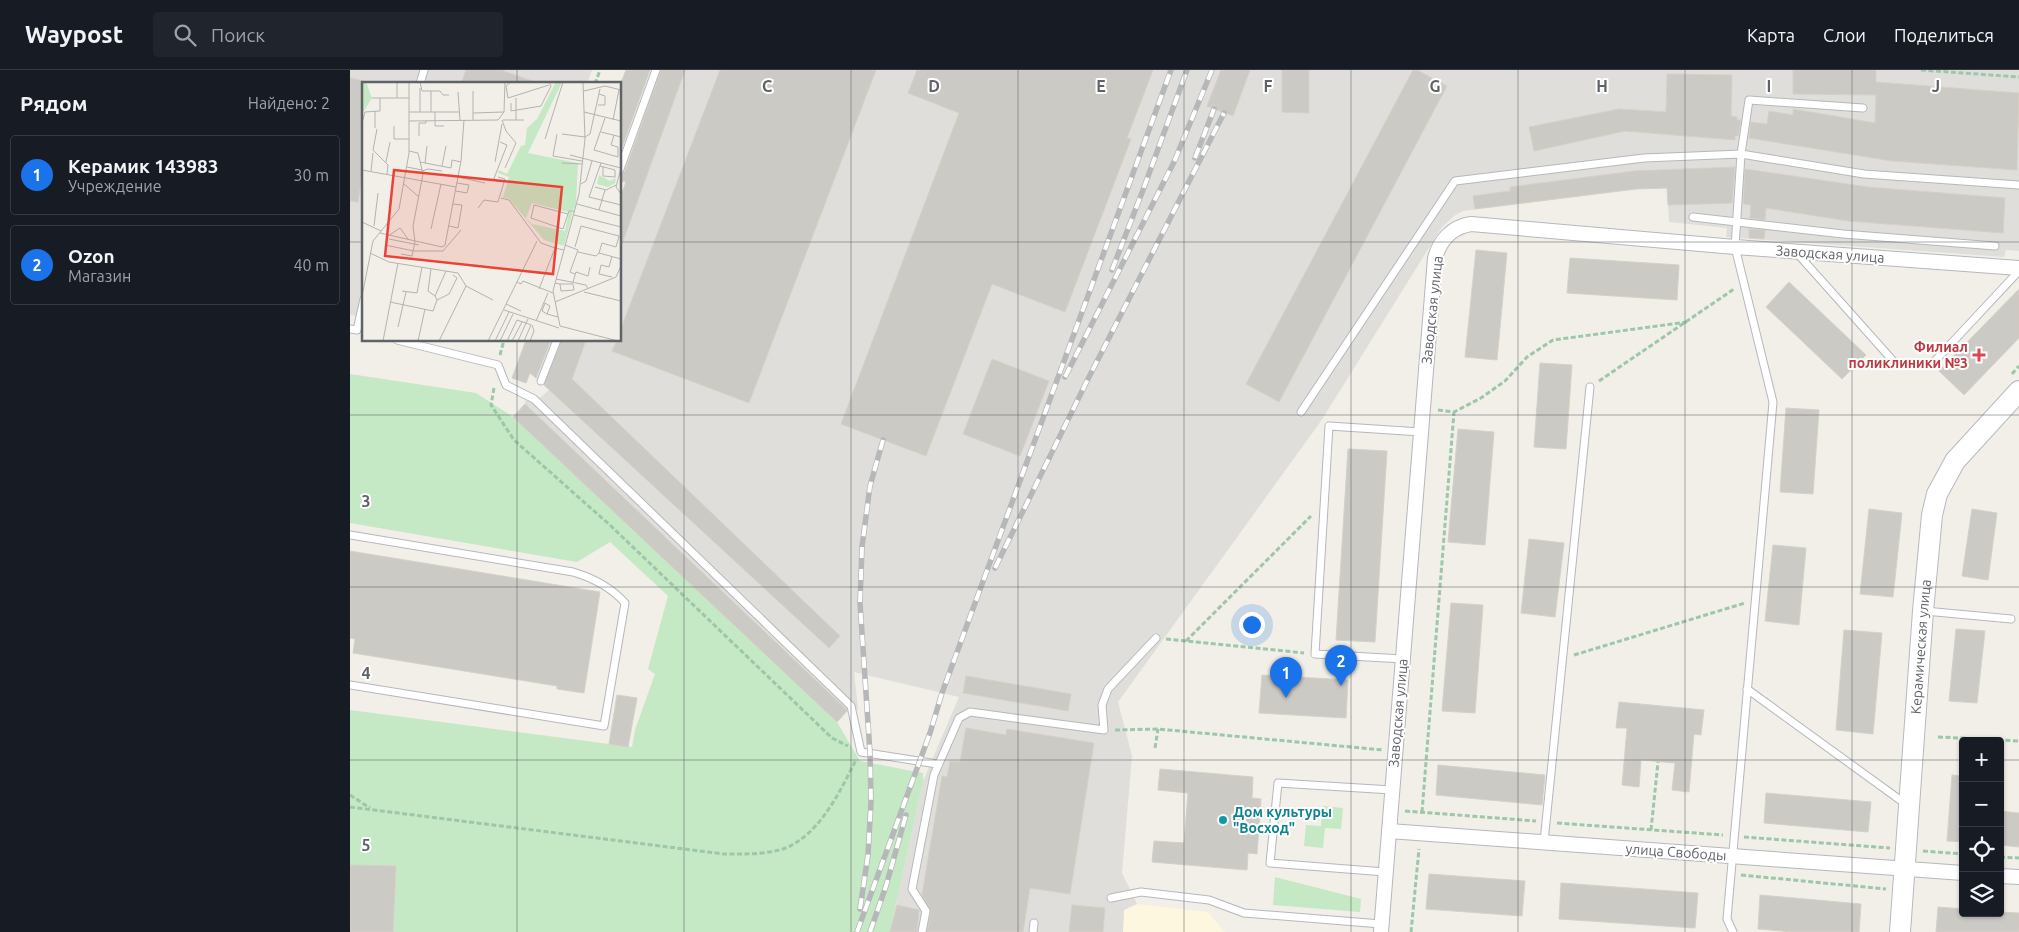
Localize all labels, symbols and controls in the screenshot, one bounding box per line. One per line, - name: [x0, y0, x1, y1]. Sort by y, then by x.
- search box: [153, 12, 503, 57]
- text: Waypost: [25, 21, 123, 48]
- icon: search: [171, 21, 199, 49]
- text: Поиск: [211, 24, 265, 46]
- text: Карта: [1747, 25, 1795, 45]
- text: Слои: [1823, 25, 1866, 45]
- text: Поделиться: [1894, 25, 1994, 45]
- text: C: [762, 77, 772, 95]
- text: D: [928, 77, 940, 95]
- text: E: [1096, 77, 1106, 95]
- text: F: [1264, 77, 1273, 95]
- text: G: [1429, 77, 1441, 95]
- text: H: [1596, 77, 1608, 95]
- text: I: [1767, 77, 1771, 95]
- text: J: [1932, 77, 1940, 95]
- inset map: [362, 82, 621, 341]
- text: Рядом: [20, 91, 88, 115]
- text: Найдено: 2: [248, 94, 330, 112]
- text: Керамик 143983: [68, 155, 218, 177]
- text: 1: [32, 166, 42, 184]
- text: 30 m: [293, 166, 329, 184]
- text: Учреждение: [68, 177, 162, 195]
- street label: Заводская улица: [1775, 242, 1885, 266]
- text: Ozon: [68, 245, 115, 267]
- street label: Заводская улица: [1418, 255, 1446, 365]
- text: 2: [32, 256, 42, 274]
- text: 40 m: [293, 256, 329, 274]
- text: Магазин: [68, 267, 131, 285]
- place label: Филиал поликлиники №3: [1849, 339, 1968, 371]
- marker: Филиал поликлиники №3: [1972, 348, 1986, 362]
- text: 3: [361, 492, 371, 510]
- street label: Керамическая улица: [1908, 579, 1934, 715]
- your location: [1239, 612, 1265, 638]
- pin: 2: [1325, 645, 1357, 686]
- pin: 1: [1270, 657, 1302, 698]
- street label: Заводская улица: [1385, 658, 1411, 768]
- text: 4: [361, 664, 371, 682]
- map controls: [1959, 737, 2004, 917]
- button: +: [1959, 737, 2004, 782]
- button: −: [1959, 782, 2004, 827]
- place label: Дом культуры "Восход": [1233, 804, 1332, 836]
- marker: Дом культуры "Восход": [1217, 814, 1229, 826]
- button: locate: [1959, 827, 2004, 872]
- text: 5: [361, 836, 371, 854]
- street label: улица Свободы: [1625, 840, 1727, 864]
- button: layers: [1959, 872, 2004, 917]

